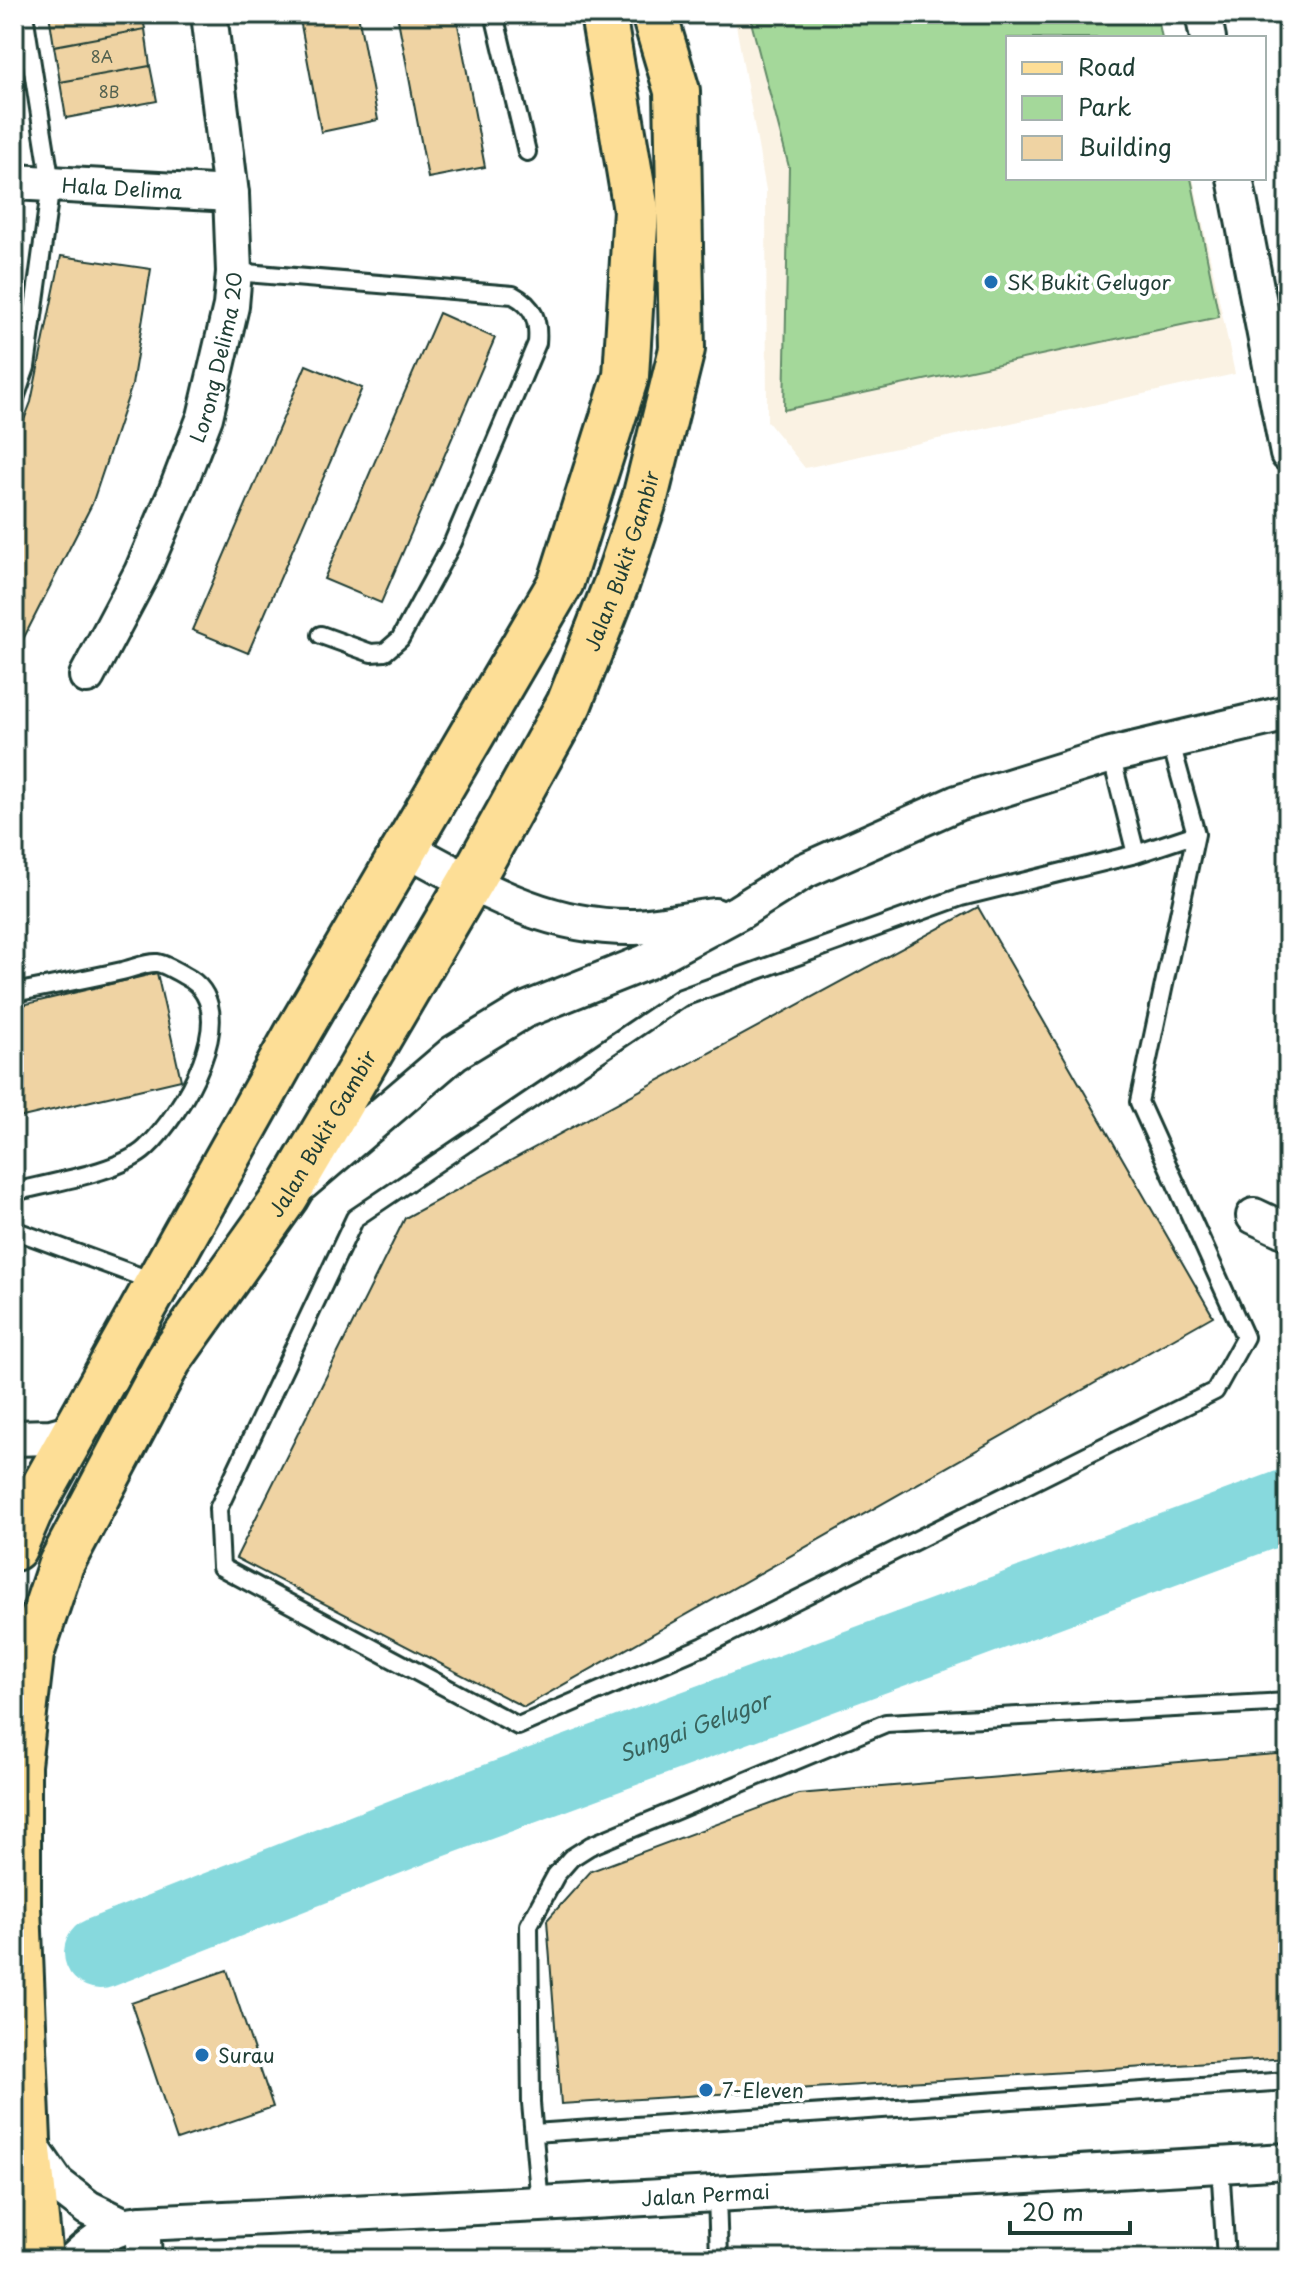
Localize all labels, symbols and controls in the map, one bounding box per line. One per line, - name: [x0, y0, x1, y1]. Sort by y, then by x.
- legend: [1006, 36, 1266, 180]
- house number: 8A: [91, 44, 113, 68]
- text: Road: [1078, 48, 1136, 84]
- house number: 8B: [99, 79, 119, 103]
- text: Park: [1078, 88, 1132, 124]
- text: Building: [1078, 128, 1172, 164]
- street label: Hala Delima: [61, 170, 183, 206]
- place label: SK Bukit Gelugor: [1007, 267, 1171, 297]
- street label: Lorong Delima 20: [182, 271, 249, 447]
- marker: SK Bukit Gelugor: [982, 273, 1000, 291]
- street label: Jalan Bukit Gambir: [576, 468, 666, 656]
- street label: Jalan Bukit Gambir: [261, 1044, 383, 1223]
- water label: Sungai Gelugor: [613, 1681, 777, 1769]
- place label: Surau: [218, 2040, 275, 2070]
- marker: Surau: [193, 2046, 211, 2064]
- place label: 7-Eleven: [722, 2075, 804, 2105]
- marker: 7-Eleven: [697, 2081, 715, 2099]
- street label: Jalan Permai: [641, 2176, 771, 2213]
- scale bar: [1010, 2185, 1130, 2235]
- text: 20 m: [1022, 2193, 1084, 2229]

